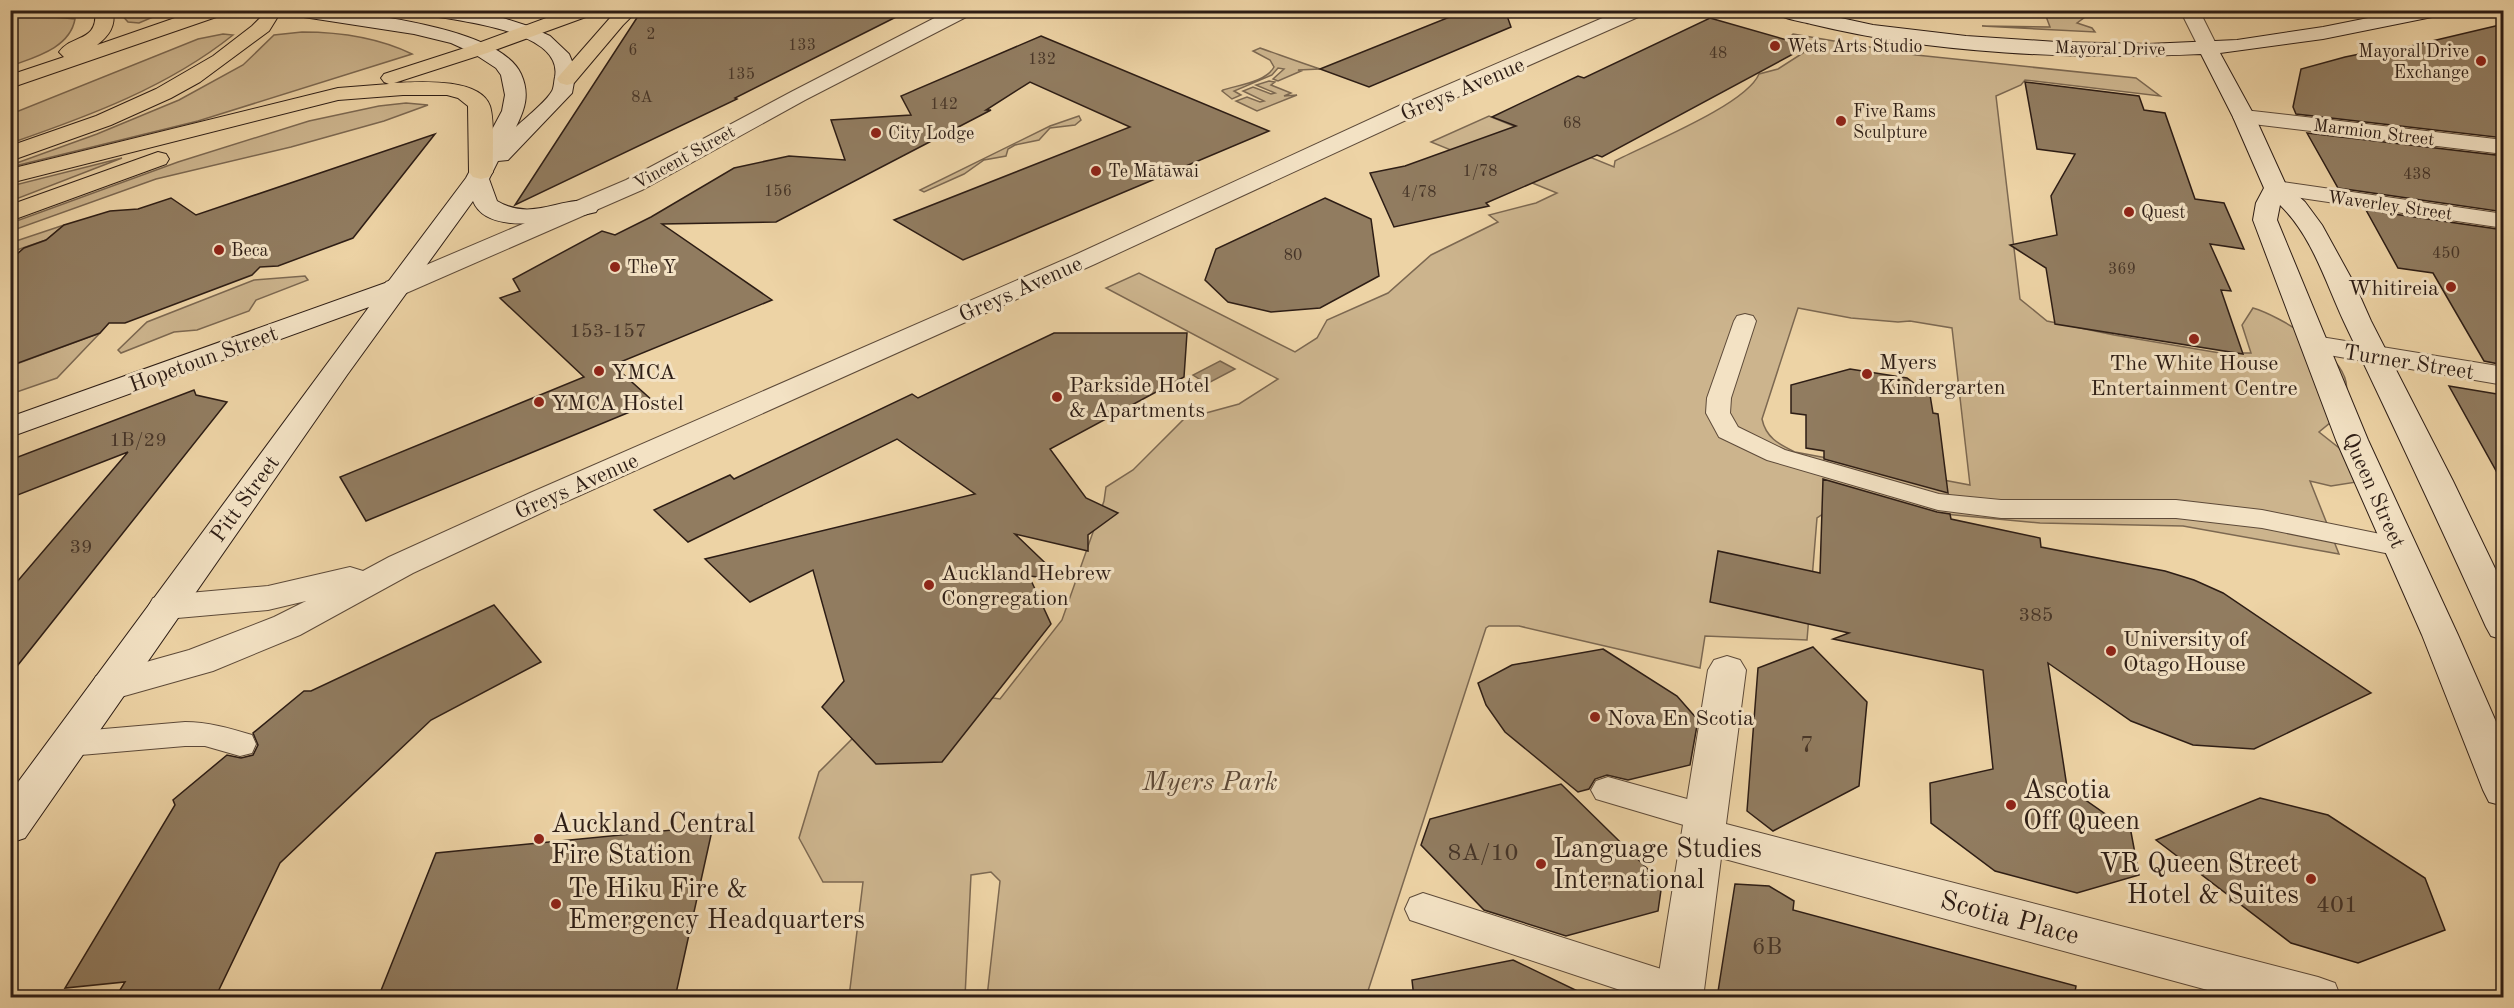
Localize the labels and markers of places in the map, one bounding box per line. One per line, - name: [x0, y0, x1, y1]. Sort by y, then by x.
- place label: Wets Arts Studio: [1787, 38, 1923, 56]
- marker: Wets Arts Studio: [1768, 39, 1782, 53]
- place label: Mayoral Drive Exchange: [2358, 43, 2469, 82]
- marker: Mayoral Drive Exchange: [2474, 54, 2488, 68]
- place label: Five Rams Sculpture: [1853, 103, 1936, 142]
- marker: Five Rams Sculpture: [1834, 114, 1848, 128]
- place label: City Lodge: [888, 125, 974, 143]
- marker: City Lodge: [869, 126, 883, 140]
- place label: Te Mātāwai: [1108, 163, 1199, 181]
- marker: Te Mātāwai: [1089, 164, 1103, 178]
- place label: Quest: [2141, 204, 2186, 222]
- marker: Quest: [2122, 205, 2136, 219]
- place label: Beca: [231, 242, 269, 260]
- marker: Beca: [212, 243, 226, 257]
- place label: The Y: [627, 259, 676, 277]
- marker: The Y: [608, 260, 622, 274]
- place label: Whitireia: [2348, 278, 2439, 300]
- marker: Whitireia: [2444, 280, 2458, 294]
- marker: The White House Entertainment Centre: [2187, 332, 2201, 346]
- place label: Myers Kindergarten: [1879, 352, 2006, 399]
- place label: The White House Entertainment Centre: [2090, 353, 2298, 400]
- place label: YMCA: [611, 362, 676, 384]
- marker: YMCA: [592, 364, 606, 378]
- marker: Myers Kindergarten: [1860, 367, 1874, 381]
- place label: Parkside Hotel & Apartments: [1069, 375, 1210, 422]
- marker: Parkside Hotel & Apartments: [1050, 390, 1064, 404]
- place label: YMCA Hostel: [551, 393, 684, 415]
- marker: YMCA Hostel: [532, 395, 546, 409]
- place label: Auckland Hebrew Congregation: [941, 563, 1112, 610]
- marker: Auckland Hebrew Congregation: [922, 578, 936, 592]
- place label: University of Otago House: [2123, 629, 2248, 676]
- marker: University of Otago House: [2104, 644, 2118, 658]
- place label: Nova En Scotia: [1607, 708, 1754, 730]
- marker: Nova En Scotia: [1588, 710, 1602, 724]
- place label: Ascotia Off Queen: [2023, 777, 2140, 835]
- marker: Ascotia Off Queen: [2004, 798, 2018, 812]
- place label: Auckland Central Fire Station: [551, 811, 755, 869]
- marker: Auckland Central Fire Station: [532, 832, 546, 846]
- place label: Language Studies International: [1553, 836, 1762, 894]
- place label: VR Queen Street Hotel & Suites: [2099, 851, 2299, 909]
- marker: Language Studies International: [1534, 857, 1548, 871]
- marker: VR Queen Street Hotel & Suites: [2304, 872, 2318, 886]
- place label: Te Hiku Fire & Emergency Headquarters: [568, 876, 865, 934]
- marker: Te Hiku Fire & Emergency Headquarters: [549, 897, 563, 911]

